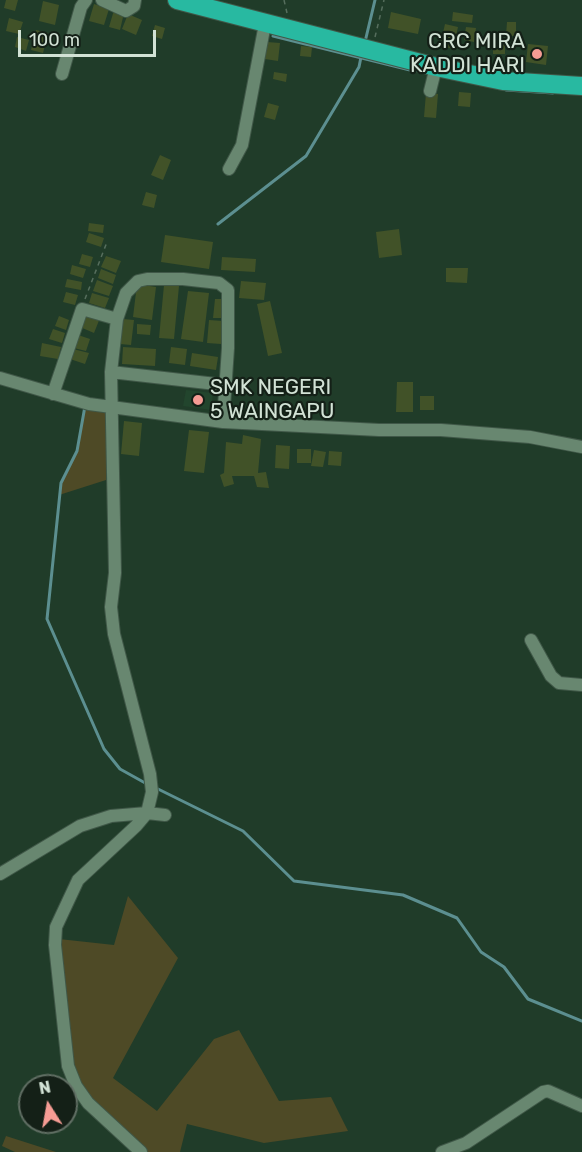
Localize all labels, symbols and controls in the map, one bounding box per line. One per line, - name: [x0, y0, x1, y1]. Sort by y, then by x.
- scale bar: [21, 18, 159, 56]
- text: 100 m: [29, 29, 80, 51]
- place label: CRC MIRA KADDI HARI: [410, 29, 525, 79]
- marker: CRC MIRA KADDI HARI: [530, 47, 544, 61]
- place label: SMK NEGERI 5 WAINGAPU: [210, 375, 335, 425]
- marker: SMK NEGERI 5 WAINGAPU: [191, 393, 205, 407]
- north arrow: [18, 1074, 78, 1134]
- text: N: [37, 1077, 52, 1098]

